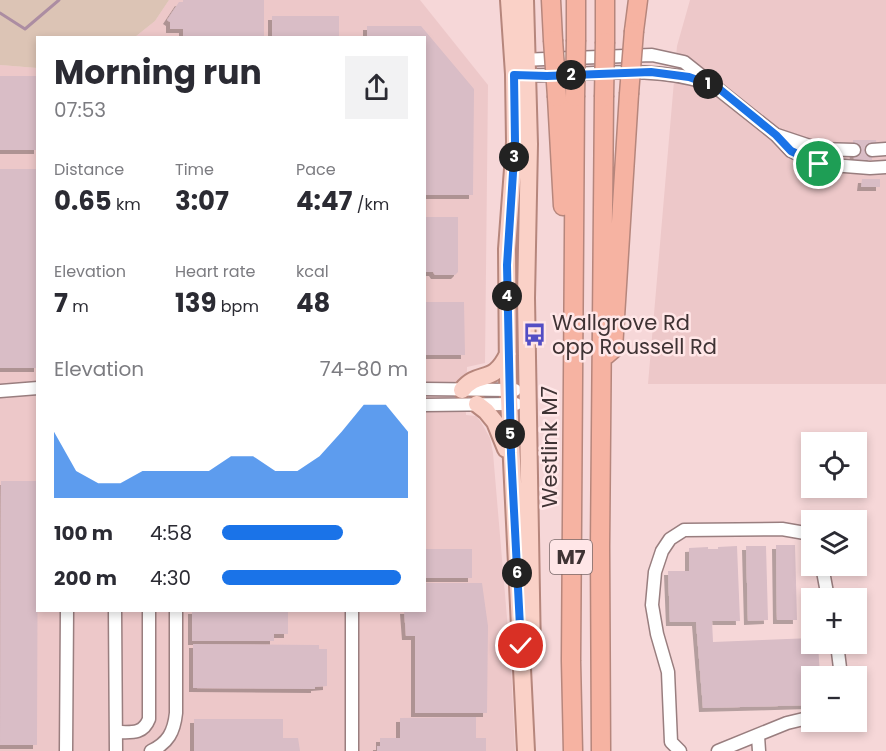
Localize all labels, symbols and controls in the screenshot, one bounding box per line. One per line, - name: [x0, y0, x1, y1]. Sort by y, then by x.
- text: Morning run: [54, 49, 262, 96]
- button: share: [345, 56, 408, 119]
- pin: 2: [556, 60, 586, 90]
- text: 2: [566, 63, 576, 86]
- pin: 1: [693, 69, 723, 99]
- text: 1: [705, 72, 711, 95]
- text: 07:53: [54, 96, 106, 124]
- pin: [793, 138, 844, 189]
- pin: 3: [499, 142, 529, 172]
- text: 3: [509, 145, 519, 168]
- icon: arrive: [802, 147, 835, 180]
- text: Distance: [54, 158, 124, 181]
- text: Time: [175, 158, 214, 181]
- text: Pace: [296, 158, 336, 181]
- text: 0.65: [54, 183, 112, 219]
- text: 3:07: [175, 183, 229, 219]
- text: 4:47: [296, 183, 353, 219]
- text: km: [112, 193, 141, 216]
- text: /km: [353, 193, 389, 216]
- text: Elevation: [54, 260, 126, 283]
- text: Heart rate: [175, 260, 255, 283]
- text: kcal: [296, 260, 329, 283]
- pin: 4: [492, 281, 522, 311]
- text: 4: [502, 284, 512, 307]
- text: 7: [54, 285, 68, 321]
- text: 139: [175, 285, 217, 321]
- text: 48: [296, 285, 330, 321]
- text: m: [68, 295, 89, 318]
- text: bpm: [217, 295, 259, 318]
- place label: Wallgrove Rd opp Roussell Rd: [552, 308, 717, 361]
- bus stop icon: Wallgrove Rd opp Roussell Rd: [521, 322, 547, 348]
- text: Elevation: [54, 355, 144, 383]
- text: 74–80 m: [320, 355, 408, 383]
- street label: Westlink M7: [535, 386, 564, 508]
- pin: 5: [495, 419, 525, 449]
- text: 5: [505, 422, 515, 445]
- map controls: [801, 432, 867, 732]
- button: locate: [801, 432, 867, 498]
- button: layers: [801, 510, 867, 576]
- text: 100 m: [54, 519, 113, 547]
- text: 4:58: [150, 519, 192, 547]
- road number: M7: [550, 540, 592, 574]
- pin: 6: [502, 558, 532, 588]
- text: 6: [512, 561, 522, 584]
- text: 200 m: [54, 564, 117, 592]
- text: 4:30: [150, 564, 191, 592]
- button: +: [801, 588, 867, 654]
- pin: [495, 620, 546, 671]
- icon: check: [504, 629, 537, 662]
- button: −: [801, 666, 867, 732]

